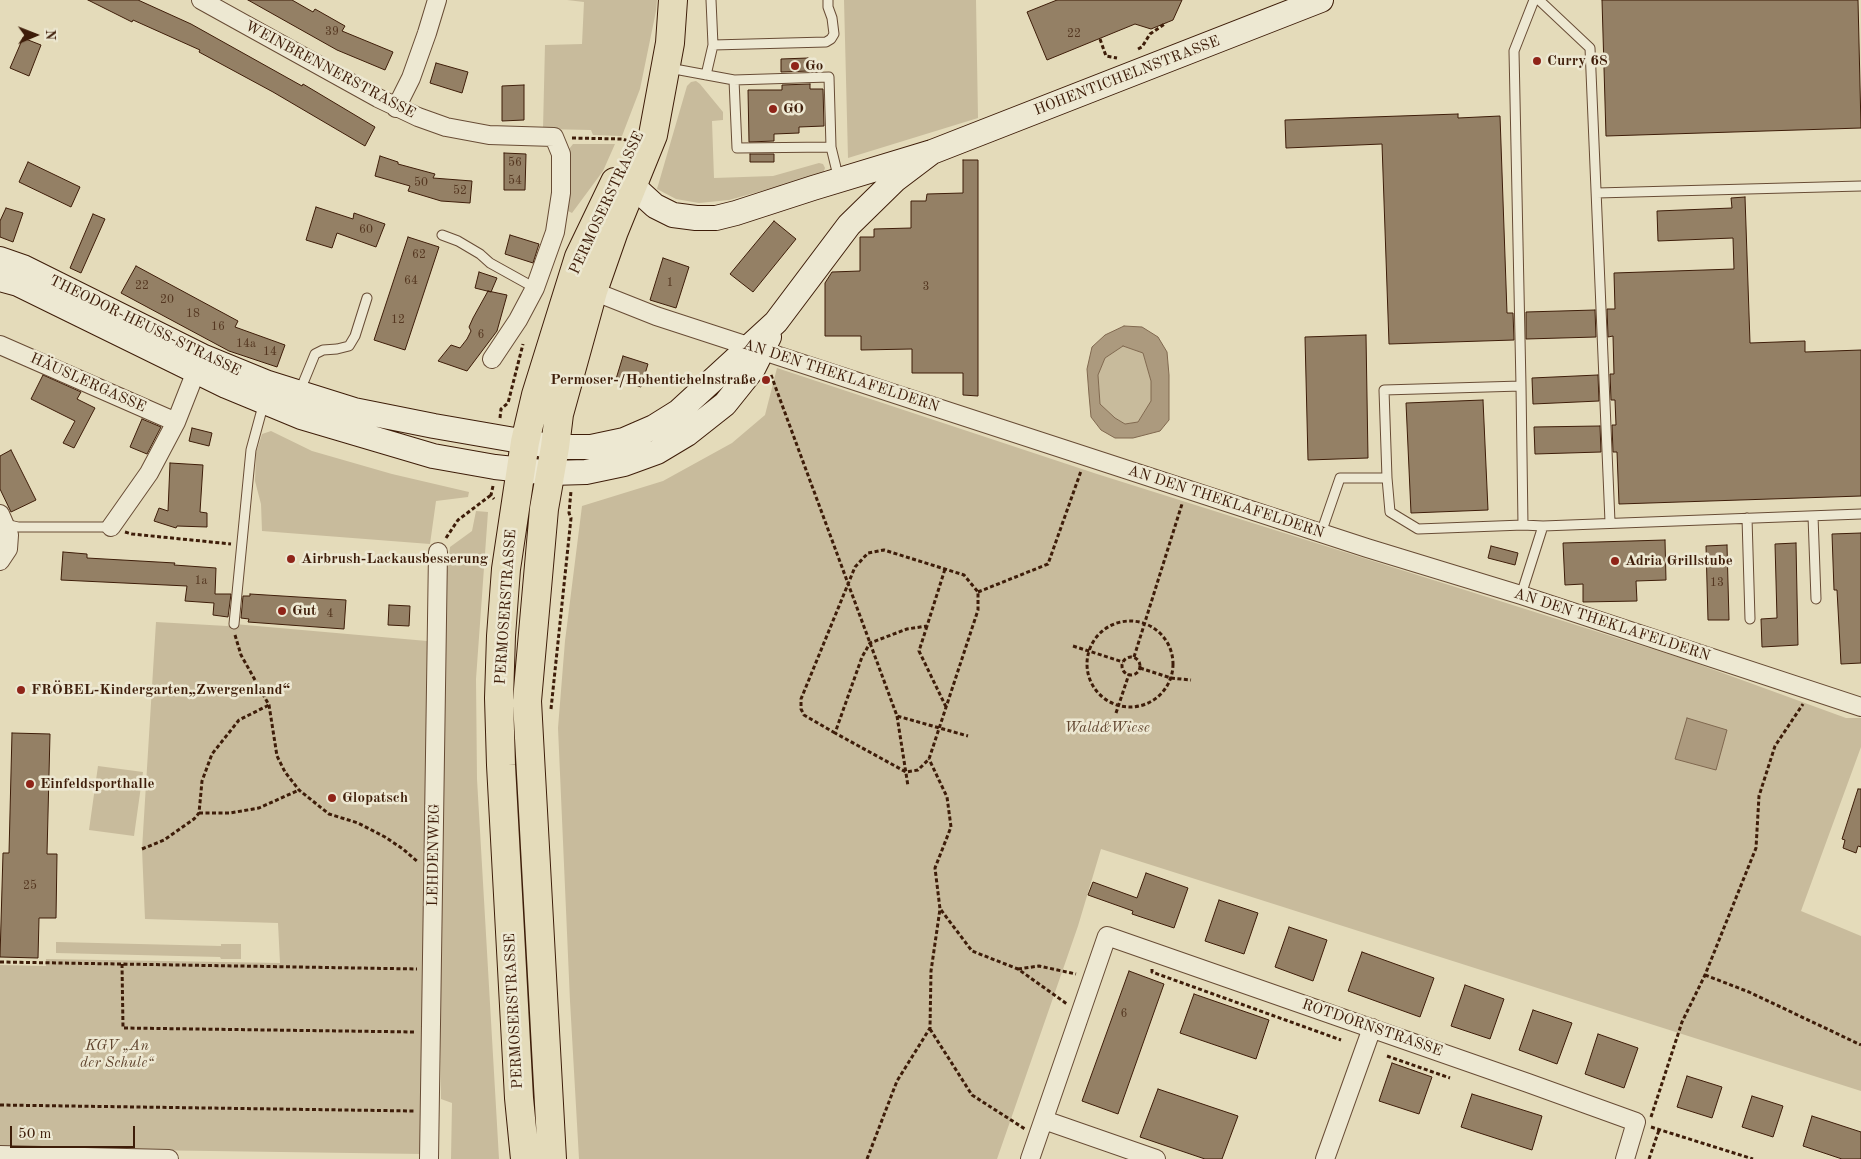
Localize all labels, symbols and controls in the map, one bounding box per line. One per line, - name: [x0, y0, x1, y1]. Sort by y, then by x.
- north arrow: [10, 10, 60, 60]
- street label: WEINBRENNERSTRASSE: [242, 17, 418, 123]
- house number: 39: [325, 25, 339, 39]
- house number: 22: [1067, 27, 1081, 41]
- text: N: [43, 29, 57, 40]
- street label: HOHENTICHELNSTRASSE: [1032, 32, 1222, 120]
- place label: Curry 68: [1547, 52, 1608, 70]
- marker: Curry 68: [1531, 55, 1543, 67]
- place label: Go: [805, 57, 823, 75]
- marker: Go: [789, 60, 801, 72]
- place label: GO: [783, 100, 804, 118]
- marker: GO: [767, 103, 779, 115]
- street label: PERMOSERSTRASSE: [566, 129, 648, 277]
- house number: 56: [508, 156, 522, 170]
- house number: 54: [508, 174, 522, 188]
- house number: 50: [414, 176, 428, 190]
- house number: 52: [453, 184, 467, 198]
- house number: 60: [359, 223, 373, 237]
- house number: 62: [412, 248, 426, 262]
- street label: THEODOR-HEUSS-STRASSE: [46, 272, 244, 380]
- house number: 64: [404, 274, 418, 288]
- house number: 1: [667, 276, 673, 290]
- house number: 22: [135, 279, 149, 293]
- house number: 3: [923, 280, 929, 294]
- house number: 20: [160, 293, 174, 307]
- house number: 18: [186, 307, 200, 321]
- house number: 12: [391, 313, 405, 327]
- house number: 16: [211, 320, 225, 334]
- house number: 6: [478, 328, 484, 342]
- street label: AN DEN THEKLAFELDERN: [740, 336, 942, 416]
- house number: 14a: [236, 337, 256, 351]
- house number: 14: [263, 345, 277, 359]
- street label: HÄUSLERGASSE: [27, 349, 149, 417]
- place label: Permoser-/Hohentichelnstraße: [550, 371, 756, 389]
- marker: Permoser-/Hohentichelnstraße: [760, 374, 772, 386]
- street label: AN DEN THEKLAFELDERN: [1125, 462, 1327, 542]
- street label: PERMOSERSTRASSE: [492, 529, 520, 685]
- place label: Airbrush-Lackausbesserung: [301, 550, 488, 568]
- place label: Adria Grillstube: [1625, 552, 1733, 570]
- marker: Airbrush-Lackausbesserung: [285, 553, 297, 565]
- marker: Adria Grillstube: [1609, 555, 1621, 567]
- house number: 1a: [195, 574, 207, 588]
- house number: 13: [1710, 576, 1724, 590]
- street label: AN DEN THEKLAFELDERN: [1511, 585, 1713, 665]
- place label: Gut: [292, 602, 317, 620]
- marker: Gut: [276, 605, 288, 617]
- house number: 4: [327, 607, 333, 621]
- place label: FRÖBEL-Kindergarten„Zwergenland“: [31, 681, 290, 699]
- marker: FRÖBEL-Kindergarten„Zwergenland“: [15, 684, 27, 696]
- park label: Wald&Wiese: [1064, 719, 1150, 737]
- place label: Einfeldsporthalle: [40, 775, 155, 793]
- marker: Einfeldsporthalle: [24, 778, 36, 790]
- place label: Glopatsch: [342, 789, 408, 807]
- marker: Glopatsch: [326, 792, 338, 804]
- street label: LEHDENWEG: [424, 803, 444, 907]
- house number: 25: [23, 879, 37, 893]
- street label: PERMOSERSTRASSE: [501, 933, 527, 1089]
- street label: ROTDORNSTRASSE: [1299, 995, 1445, 1061]
- house number: 6: [1121, 1007, 1127, 1021]
- park label: KGV „An der Schule“: [80, 1037, 154, 1072]
- scale bar: [12, 1116, 138, 1148]
- text: 50 m: [18, 1127, 52, 1142]

